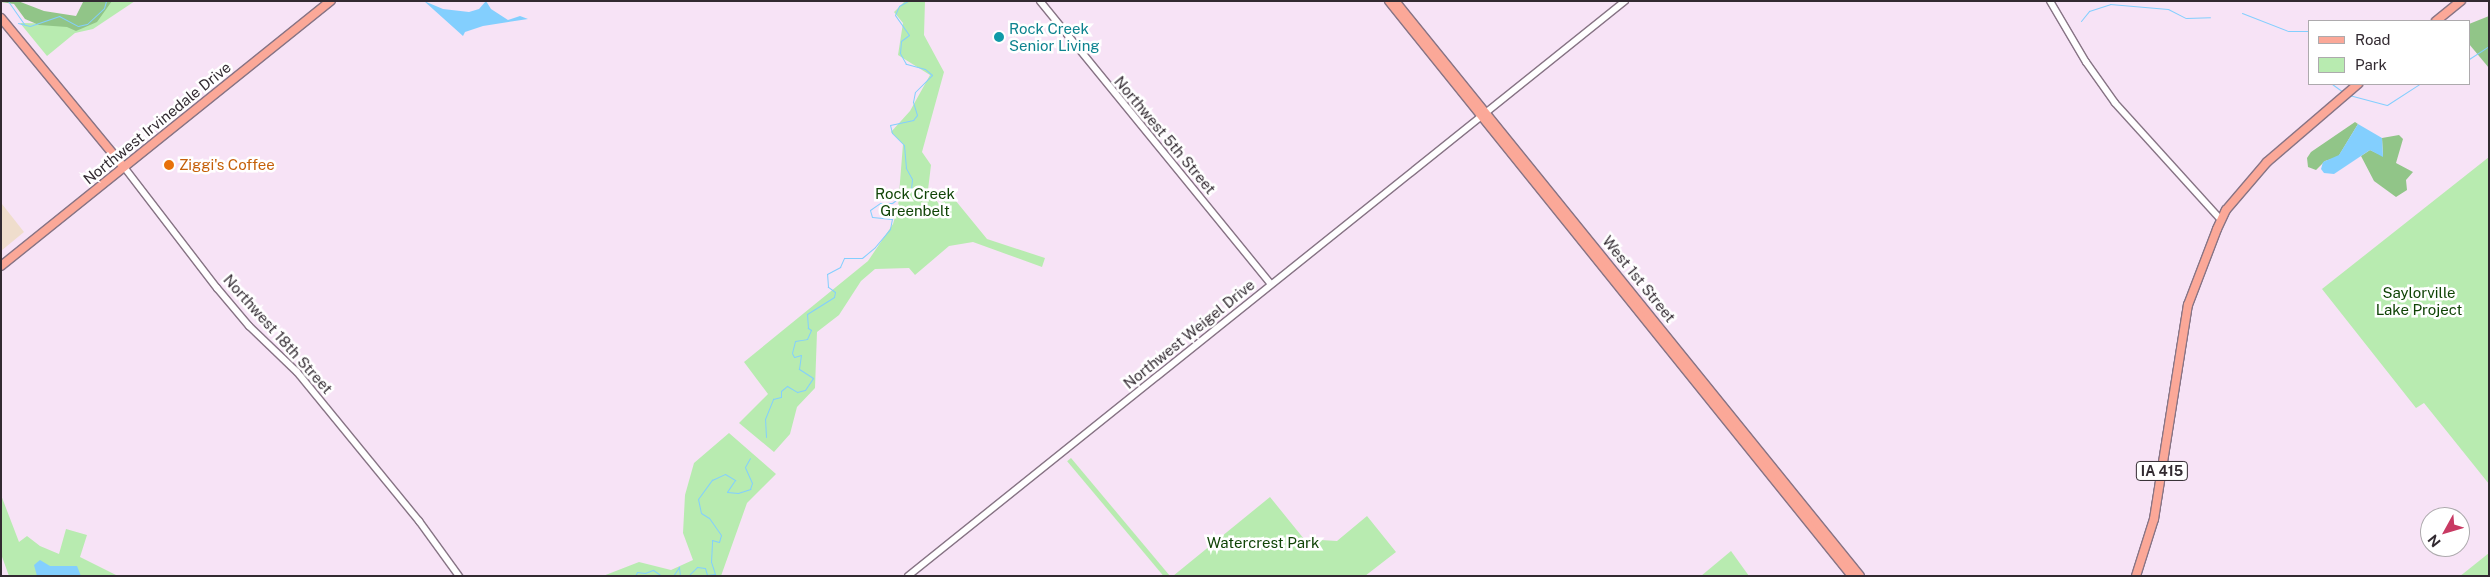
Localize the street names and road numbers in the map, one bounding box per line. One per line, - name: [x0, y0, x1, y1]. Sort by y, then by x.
- street label: Northwest Irvinedale Drive: [80, 58, 234, 188]
- street label: Northwest 5th Street: [1111, 73, 1219, 197]
- street label: West 1st Street: [1599, 232, 1679, 326]
- street label: Northwest 18th Street: [220, 271, 336, 397]
- street label: Northwest Weigel Drive: [1120, 275, 1258, 393]
- road number: IA 415: [2136, 460, 2188, 482]

